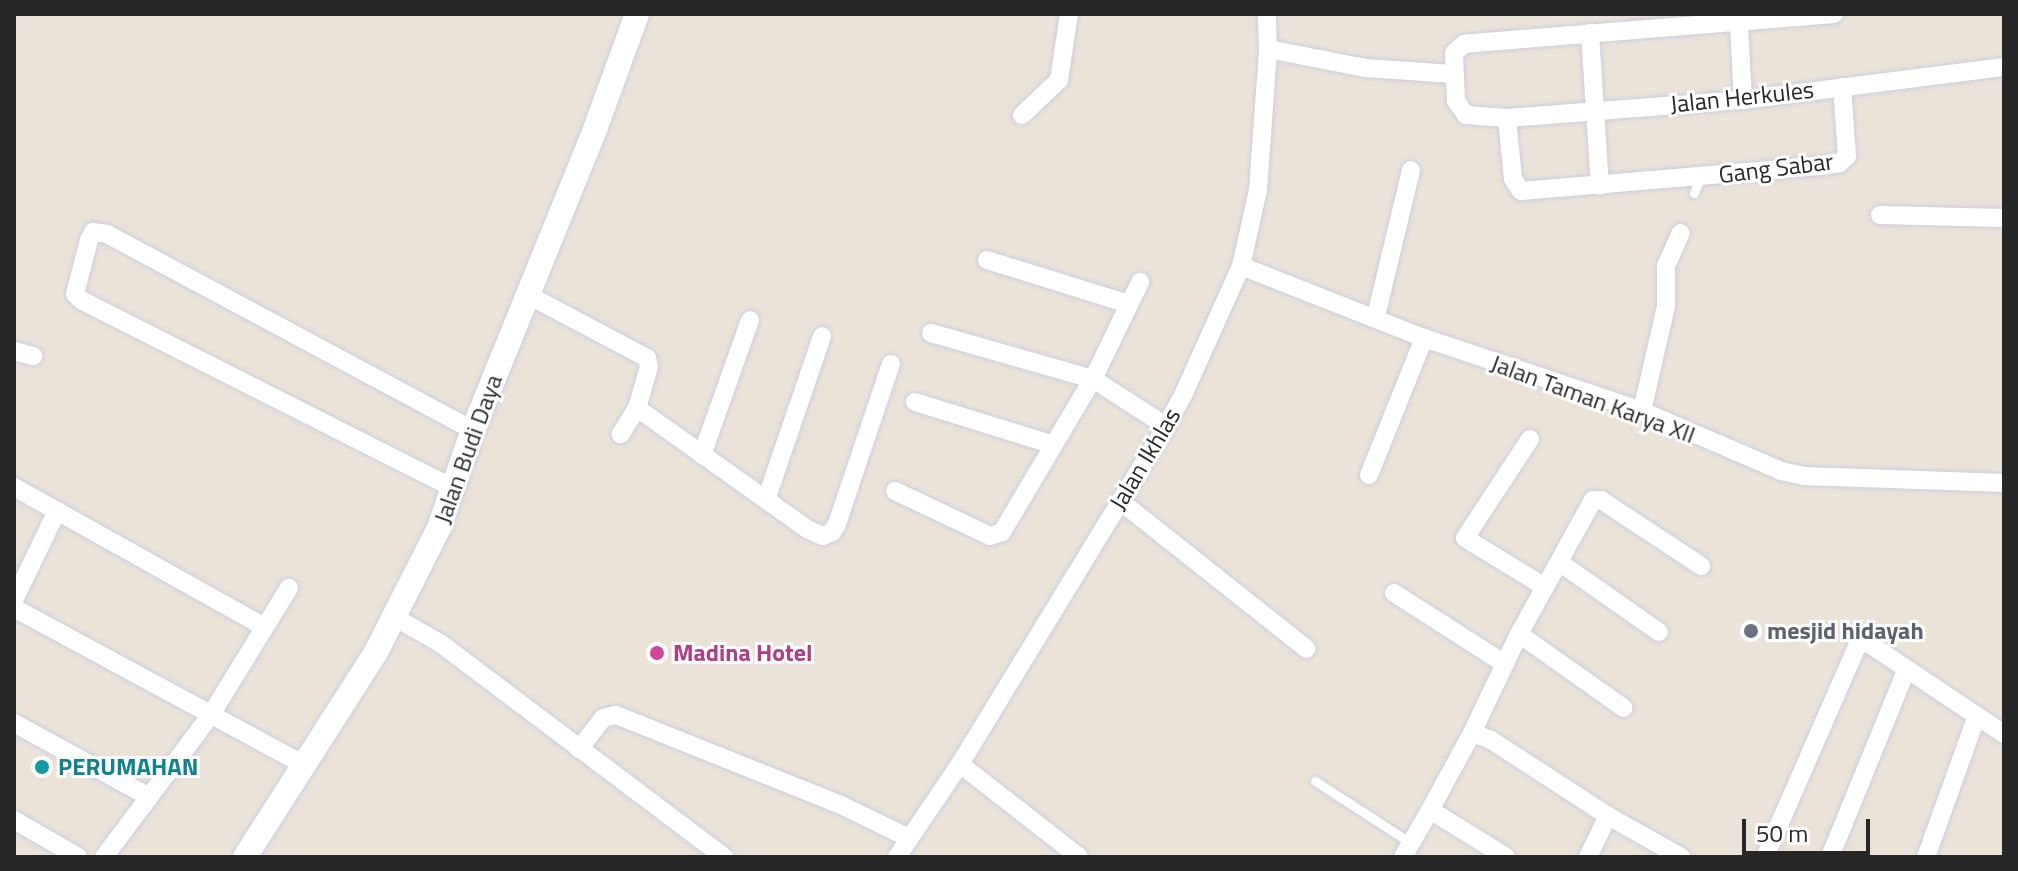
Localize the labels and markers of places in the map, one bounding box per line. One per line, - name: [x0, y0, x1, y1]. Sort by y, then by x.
- place label: mesjid hidayah: [1767, 617, 1924, 645]
- marker: mesjid hidayah: [1742, 622, 1760, 640]
- place label: Madina Hotel: [673, 639, 812, 667]
- marker: Madina Hotel: [648, 644, 666, 662]
- place label: PERUMAHAN: [58, 753, 198, 781]
- marker: PERUMAHAN: [33, 758, 51, 776]

